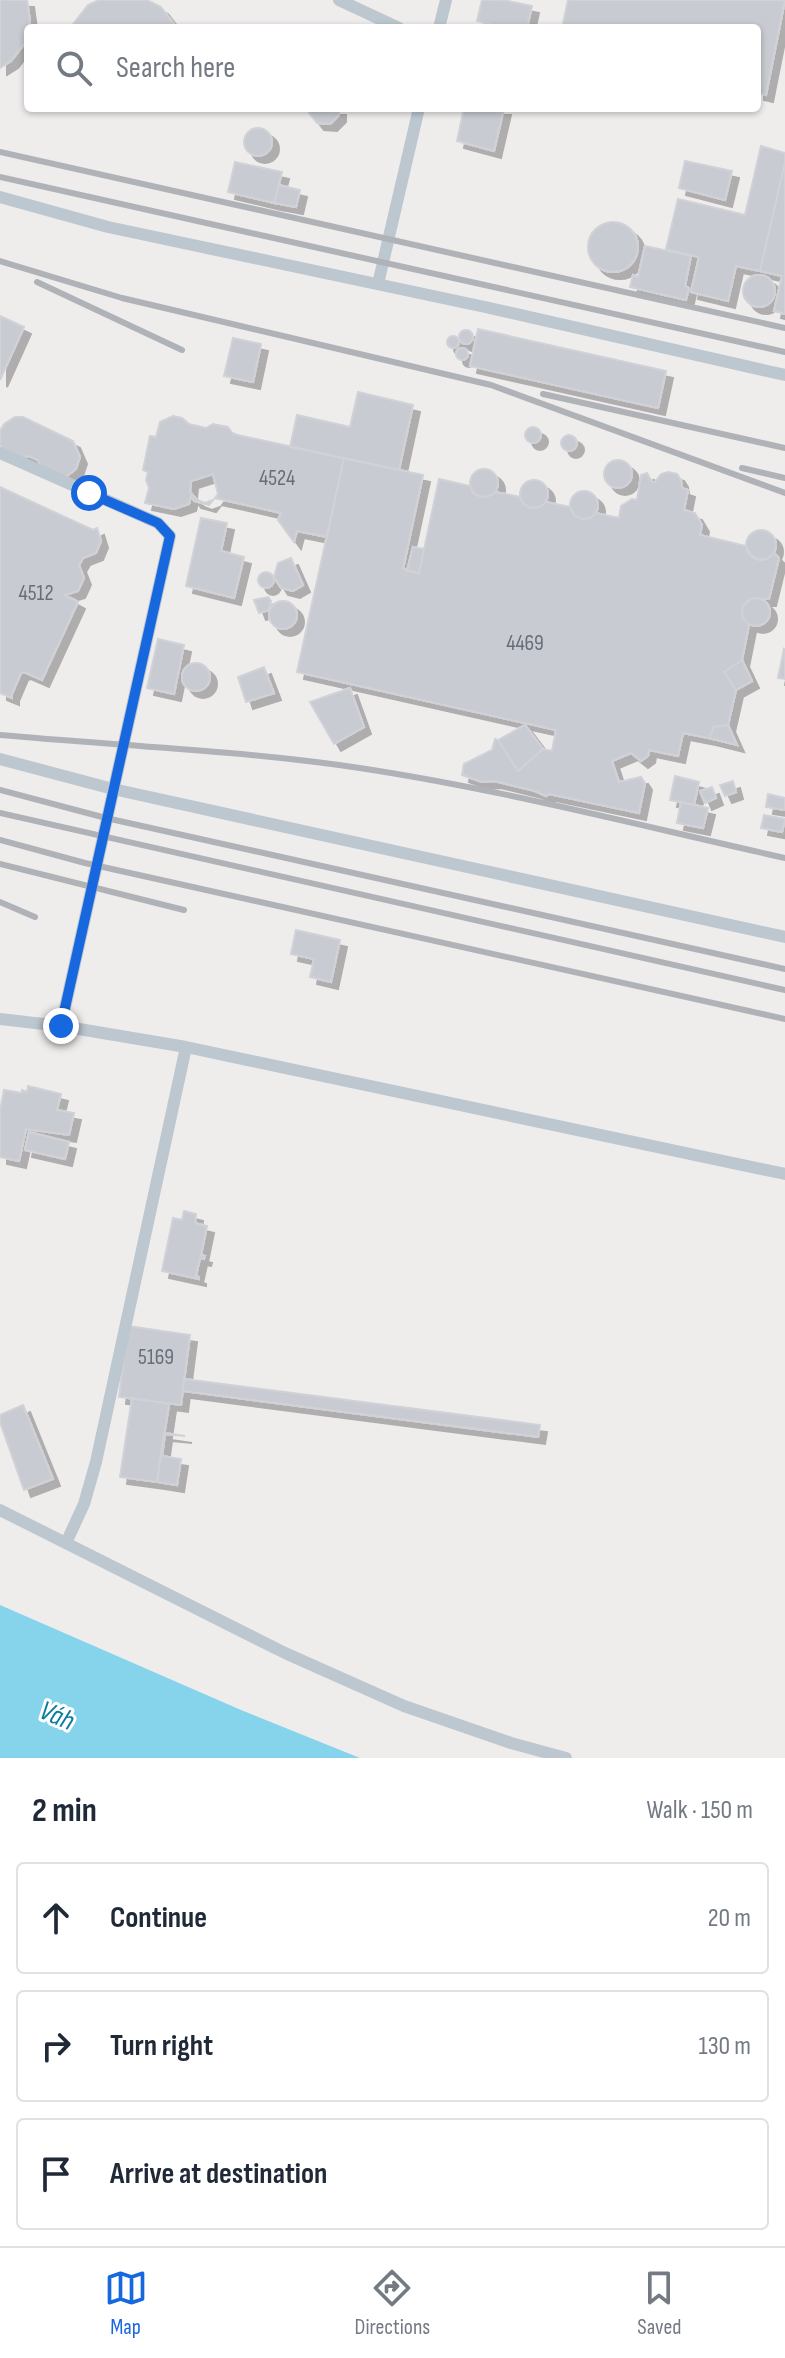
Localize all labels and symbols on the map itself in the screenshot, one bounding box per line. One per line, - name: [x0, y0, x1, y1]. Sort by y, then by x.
- house number: 4524: [259, 465, 295, 492]
- route start: [71, 475, 107, 511]
- house number: 4512: [18, 580, 54, 607]
- house number: 4469: [506, 630, 544, 657]
- route end: [43, 1008, 79, 1044]
- house number: 5169: [138, 1344, 174, 1371]
- water label: Váh: [35, 1694, 80, 1738]

